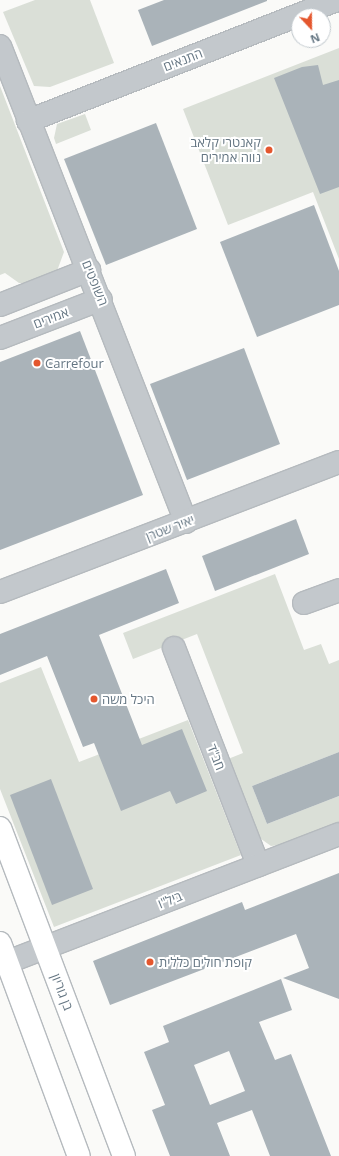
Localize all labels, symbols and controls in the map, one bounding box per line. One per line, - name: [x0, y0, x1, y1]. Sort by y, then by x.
- north arrow: [291, 8, 331, 48]
- text: N: [308, 30, 322, 47]
- street label: התנאים: [161, 45, 205, 75]
- place label: קאנטרי קלאב נווה אמירים: [190, 135, 261, 166]
- marker: קאנטרי קלאב נווה אמירים: [264, 145, 274, 155]
- street label: השופטים: [79, 258, 111, 308]
- street label: אמירים: [31, 304, 71, 332]
- place label: Carrefour: [45, 355, 104, 371]
- marker: Carrefour: [32, 358, 42, 368]
- street label: יאיר שטרן: [143, 512, 197, 544]
- place label: היכל משה: [102, 691, 155, 707]
- marker: היכל משה: [89, 694, 99, 704]
- street label: חב"ד: [204, 742, 228, 772]
- street label: ביל"ו: [156, 888, 184, 912]
- place label: קופת חולים כללית: [159, 954, 252, 970]
- marker: קופת חולים כללית: [144, 956, 156, 968]
- street label: בן גוריון: [48, 971, 76, 1013]

